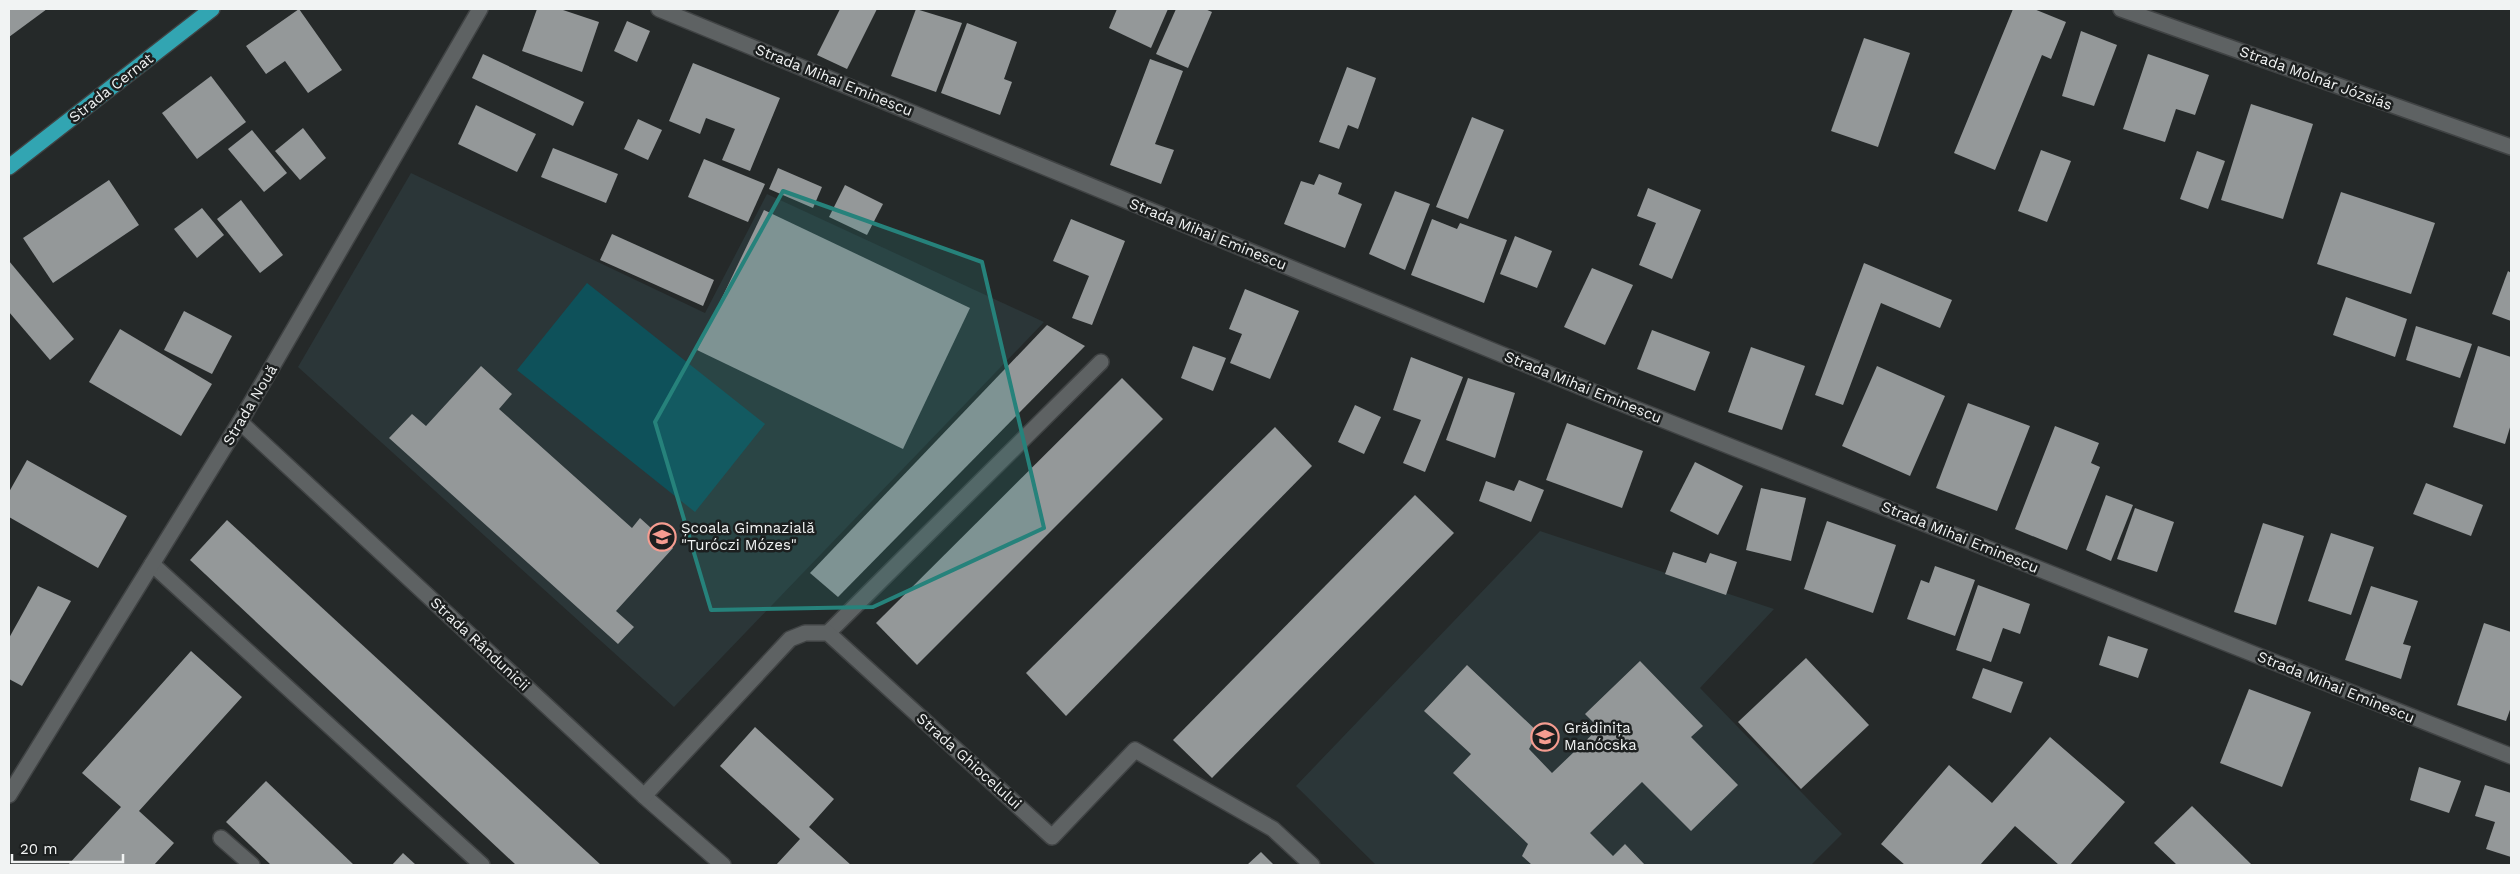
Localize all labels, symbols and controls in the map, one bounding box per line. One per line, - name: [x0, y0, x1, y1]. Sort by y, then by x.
- street label: Strada Mihai Eminescu: [753, 40, 915, 120]
- street label: Strada Molnár Józsiás: [2237, 42, 2395, 114]
- street label: Strada Cernat: [65, 49, 157, 126]
- street label: Strada Mihai Eminescu: [1127, 194, 1289, 274]
- street label: Strada Mihai Eminescu: [1502, 347, 1664, 427]
- street label: Strada Nouă: [219, 361, 281, 448]
- street label: Strada Mihai Eminescu: [1879, 497, 2041, 577]
- place label: Școala Gimnazială "Turóczi Mózes": [681, 519, 815, 554]
- school or university icon: Școala Gimnazială "Turóczi Mózes": [647, 522, 677, 552]
- street label: Strada Rândunicii: [427, 593, 533, 695]
- street label: Strada Mihai Eminescu: [2255, 647, 2417, 727]
- street label: Strada Ghiocelului: [913, 709, 1025, 813]
- place label: Grădinița Manócska: [1564, 719, 1637, 754]
- school or university icon: Grădinița Manócska: [1530, 722, 1560, 752]
- scale bar: [12, 832, 124, 864]
- text: 20 m: [20, 840, 58, 858]

